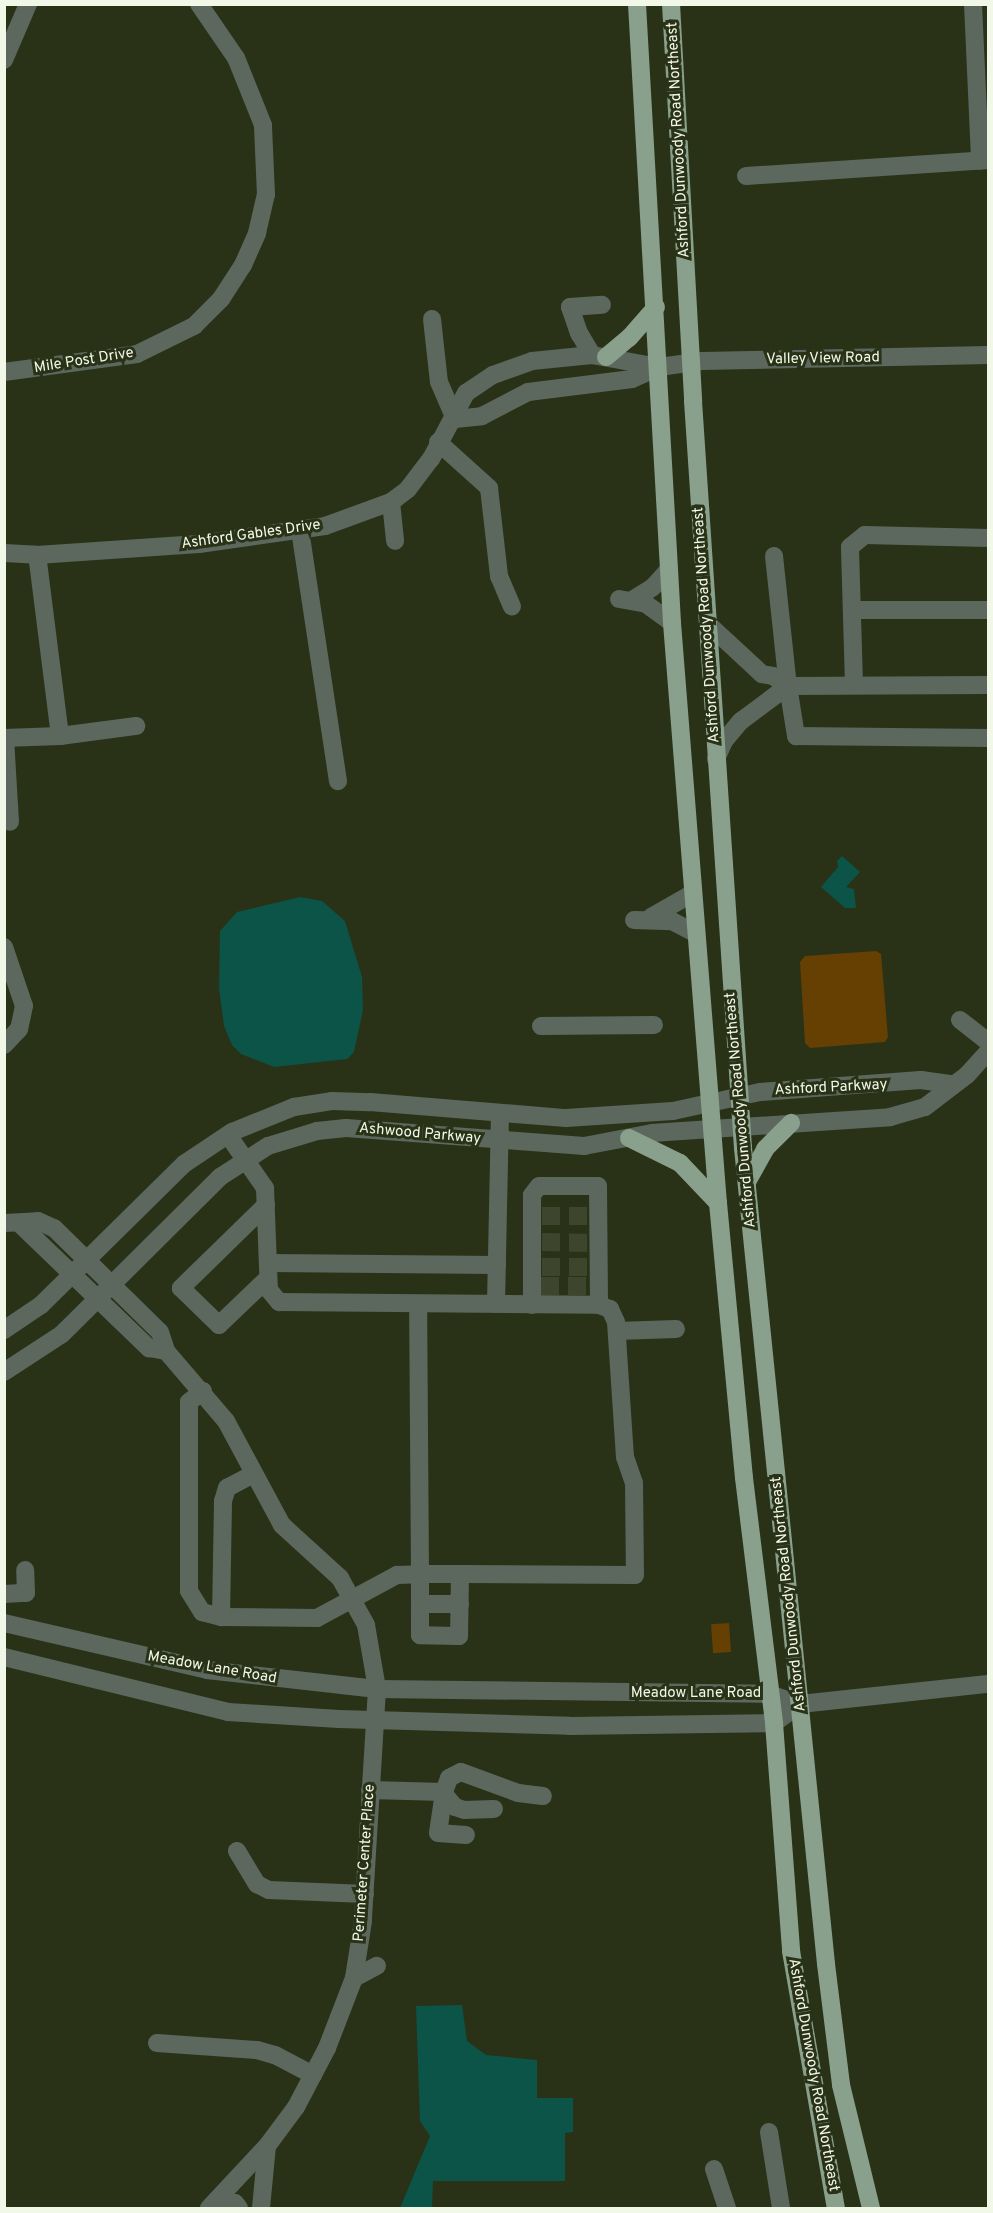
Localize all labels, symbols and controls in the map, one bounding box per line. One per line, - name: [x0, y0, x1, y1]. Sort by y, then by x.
- street label: Ashford Dunwoody Road Northeast: [664, 21, 694, 259]
- street label: Mile Post Drive: [33, 344, 135, 378]
- street label: Valley View Road: [766, 349, 880, 369]
- street label: Ashford Dunwoody Road Northeast: [690, 506, 724, 744]
- street label: Ashford Gables Drive: [180, 516, 322, 554]
- street label: Ashford Dunwoody Road Northeast: [722, 991, 760, 1229]
- street label: Ashford Parkway: [774, 1076, 888, 1100]
- street label: Ashwood Parkway: [358, 1120, 482, 1148]
- street label: Ashford Dunwoody Road Northeast: [768, 1475, 810, 1713]
- street label: Meadow Lane Road: [146, 1648, 278, 1688]
- street label: Meadow Lane Road: [631, 1685, 761, 1703]
- street label: Perimeter Center Place: [351, 1784, 379, 1942]
- street label: Ashford Dunwoody Road Northeast: [784, 1957, 842, 2193]

